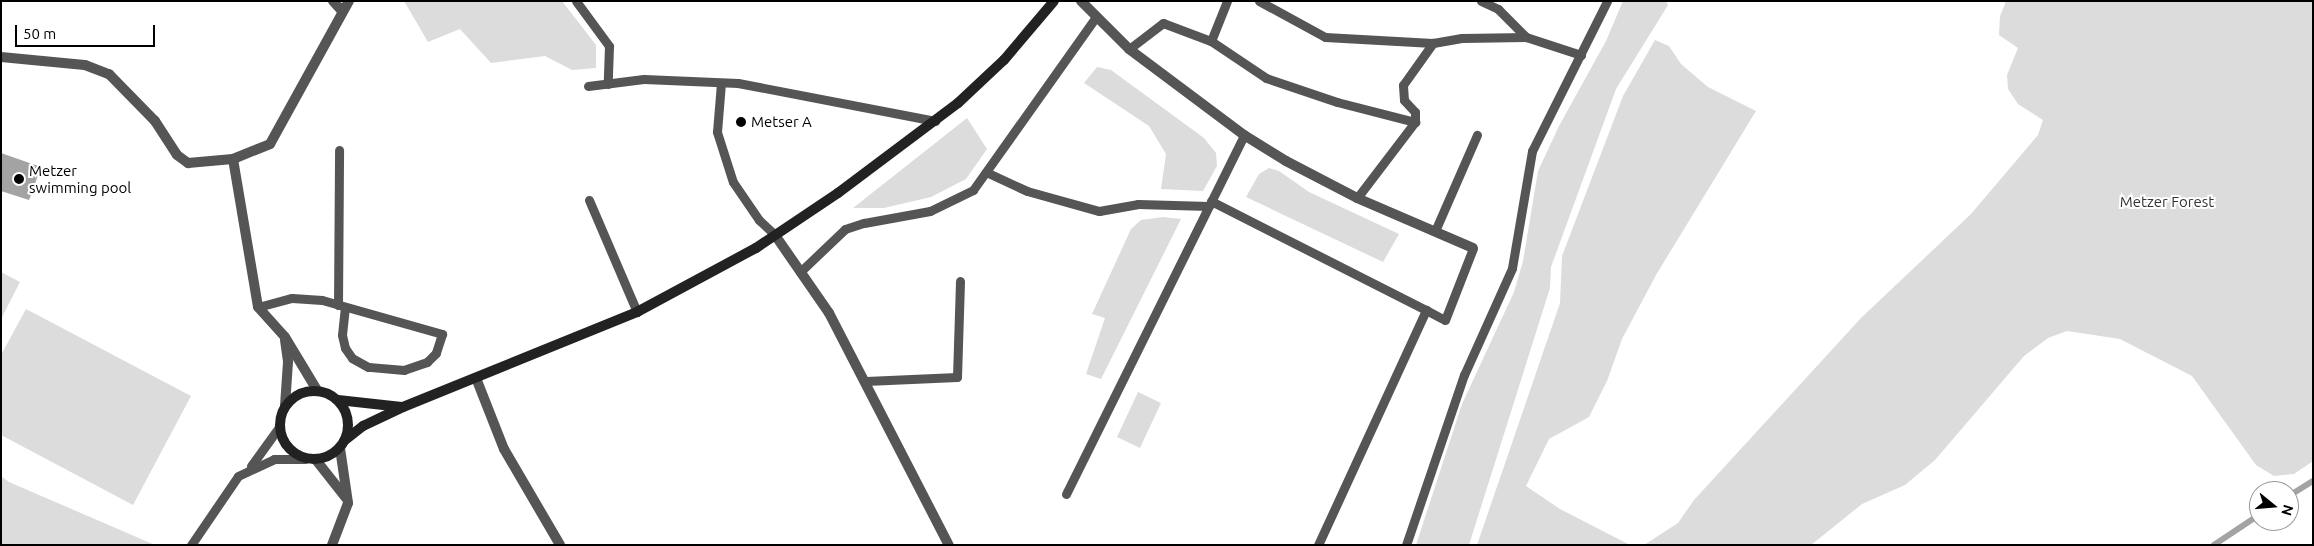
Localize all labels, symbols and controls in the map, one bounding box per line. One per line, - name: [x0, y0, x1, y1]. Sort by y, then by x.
- scale bar: [18, 15, 158, 47]
- text: 50 m: [23, 25, 56, 42]
- place label: Metser A: [751, 113, 812, 131]
- marker: Metser A: [735, 116, 747, 128]
- place label: Metzer swimming pool: [29, 161, 131, 196]
- marker: Metzer swimming pool: [13, 173, 25, 185]
- park label: Metzer Forest: [2120, 193, 2214, 211]
- north arrow: [2249, 481, 2299, 531]
- text: N: [2278, 503, 2297, 517]

